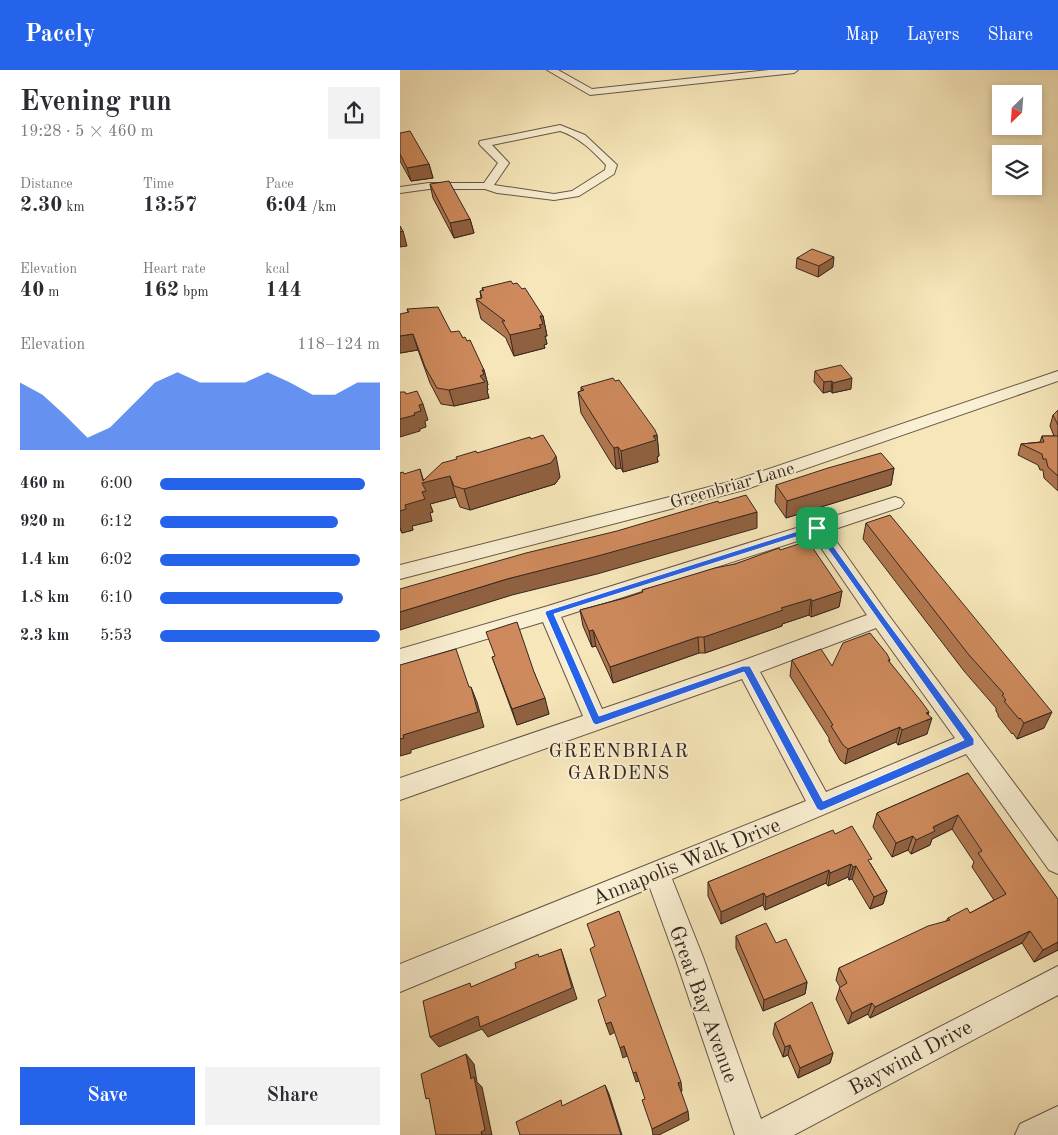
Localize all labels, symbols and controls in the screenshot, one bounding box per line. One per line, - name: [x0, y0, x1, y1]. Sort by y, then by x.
- text: Pacely: [25, 23, 96, 47]
- text: Map: [845, 26, 879, 44]
- text: Layers: [907, 26, 959, 44]
- text: Share: [987, 26, 1033, 44]
- north arrow: [992, 85, 1042, 135]
- map controls: [992, 85, 1042, 195]
- button: share: [328, 87, 380, 139]
- text: Evening run: [20, 89, 172, 117]
- text: 19:28 · 5 × 460 m: [20, 124, 153, 140]
- button: layers: [992, 145, 1042, 195]
- text: Distance: [20, 177, 73, 191]
- text: Time: [143, 177, 174, 191]
- text: Pace: [265, 177, 294, 191]
- text: 2.30: [20, 195, 62, 216]
- text: 13:57: [143, 195, 197, 216]
- text: 6:04: [265, 195, 308, 216]
- text: km: [62, 200, 85, 214]
- text: /km: [308, 200, 336, 214]
- text: Elevation: [20, 262, 77, 276]
- text: Heart rate: [143, 262, 206, 276]
- text: kcal: [265, 262, 289, 276]
- text: 40: [20, 280, 44, 301]
- text: 162: [143, 280, 179, 301]
- text: 144: [265, 280, 302, 301]
- text: m: [44, 285, 59, 299]
- text: bpm: [179, 285, 209, 299]
- text: Elevation: [20, 337, 85, 353]
- text: 118–124 m: [297, 337, 380, 353]
- street label: Greenbriar Lane: [668, 460, 796, 512]
- text: 460 m: [20, 476, 65, 492]
- text: 6:00: [100, 476, 132, 492]
- pin: [796, 507, 838, 549]
- text: 920 m: [20, 514, 65, 530]
- text: 6:12: [100, 514, 132, 530]
- icon: arrive: [803, 514, 831, 542]
- text: 1.4 km: [20, 552, 69, 568]
- text: 6:02: [100, 552, 132, 568]
- text: 1.8 km: [20, 590, 69, 606]
- text: 6:10: [100, 590, 132, 606]
- text: 2.3 km: [20, 628, 69, 644]
- text: 5:53: [100, 628, 132, 644]
- district label: GREENBRIAR GARDENS: [549, 743, 689, 784]
- street label: Annapolis Walk Drive: [590, 815, 784, 910]
- street label: Great Bay Avenue: [664, 923, 741, 1086]
- street label: Baywind Drive: [846, 1017, 976, 1100]
- button: Save: [20, 1067, 195, 1125]
- button: Share: [205, 1067, 380, 1125]

